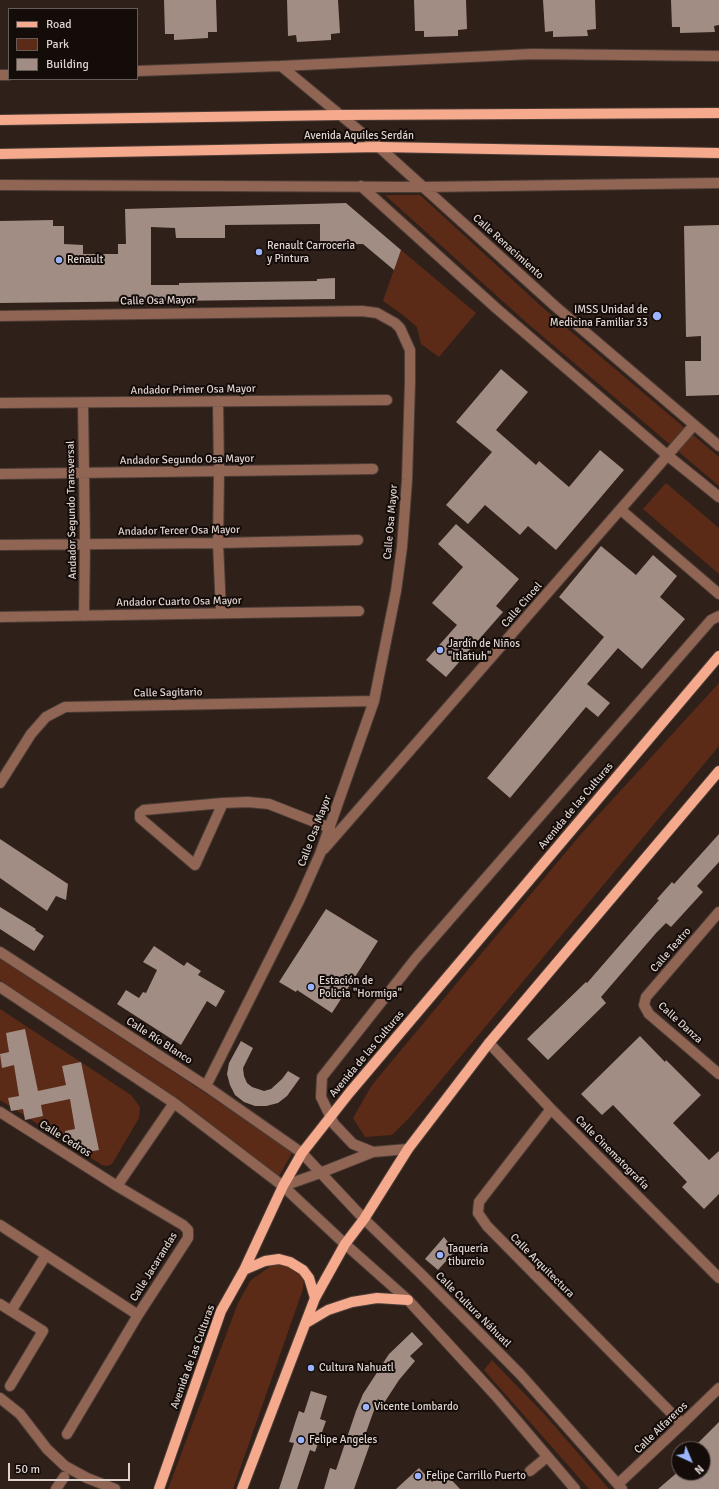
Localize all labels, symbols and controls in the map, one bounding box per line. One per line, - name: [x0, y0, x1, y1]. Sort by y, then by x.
- legend: [8, 8, 138, 80]
- text: Road: [46, 17, 72, 32]
- text: Park: [46, 37, 69, 52]
- text: Building: [46, 57, 89, 72]
- street label: Avenida Aquiles Serdán: [304, 129, 414, 143]
- street label: Calle Renacimiento: [470, 212, 546, 282]
- place label: Renault Carroceria y Pintura: [267, 239, 355, 265]
- marker: Renault Carroceria y Pintura: [254, 247, 264, 257]
- place label: Renault: [67, 253, 103, 267]
- marker: Renault: [54, 255, 64, 265]
- street label: Calle Osa Mayor: [120, 294, 196, 308]
- place label: IMSS Unidad de Medicina Familiar 33: [550, 303, 648, 329]
- marker: IMSS Unidad de Medicina Familiar 33: [651, 310, 663, 322]
- street label: Andador Primer Osa Mayor: [130, 382, 256, 398]
- street label: Andador Segundo Transversal: [64, 441, 80, 579]
- street label: Andador Segundo Osa Mayor: [120, 452, 254, 468]
- street label: Calle Osa Mayor: [381, 484, 401, 560]
- street label: Andador Tercer Osa Mayor: [118, 523, 240, 539]
- street label: Calle Cincel: [499, 580, 545, 630]
- street label: Andador Cuarto Osa Mayor: [116, 594, 242, 610]
- place label: Jardín de Niños "Itlatiuh": [448, 637, 520, 663]
- marker: Jardín de Niños "Itlatiuh": [435, 645, 445, 655]
- street label: Calle Sagitario: [133, 686, 203, 700]
- street label: Avenida de las Culturas: [536, 760, 616, 852]
- street label: Calle Osa Mayor: [295, 793, 335, 869]
- street label: Calle Teatro: [648, 925, 694, 975]
- place label: Estación de Policia "Hormiga": [319, 974, 402, 1000]
- marker: Estación de Policia "Hormiga": [306, 982, 316, 992]
- street label: Calle Danza: [655, 1000, 705, 1046]
- street label: Avenida de las Culturas: [327, 1008, 407, 1100]
- street label: Calle Río Blanco: [123, 1015, 195, 1067]
- street label: Calle Cinematografía: [572, 1113, 652, 1193]
- street label: Calle Cedros: [37, 1118, 93, 1160]
- street label: Calle Jacarandas: [127, 1230, 181, 1304]
- street label: Calle Arquitectura: [507, 1231, 577, 1301]
- place label: Taquería tiburcio: [448, 1242, 488, 1268]
- marker: Taquería tiburcio: [435, 1250, 445, 1260]
- street label: Calle Cultura Náhuatl: [432, 1269, 514, 1351]
- street label: Avenida de las Culturas: [168, 1303, 218, 1411]
- place label: Cultura Nahuatl: [319, 1361, 394, 1375]
- marker: Cultura Nahuatl: [306, 1363, 316, 1373]
- street label: Calle Alfareros: [632, 1399, 690, 1457]
- place label: Vicente Lombardo: [374, 1400, 458, 1414]
- marker: Vicente Lombardo: [361, 1402, 371, 1412]
- place label: Felipe Angeles: [309, 1433, 377, 1447]
- marker: Felipe Angeles: [296, 1435, 306, 1445]
- north arrow: [671, 1441, 711, 1481]
- scale bar: [10, 1455, 132, 1481]
- text: 50 m: [15, 1462, 40, 1477]
- text: N: [692, 1462, 706, 1477]
- place label: Felipe Carrillo Puerto: [426, 1469, 526, 1483]
- marker: Felipe Carrillo Puerto: [413, 1471, 423, 1481]

